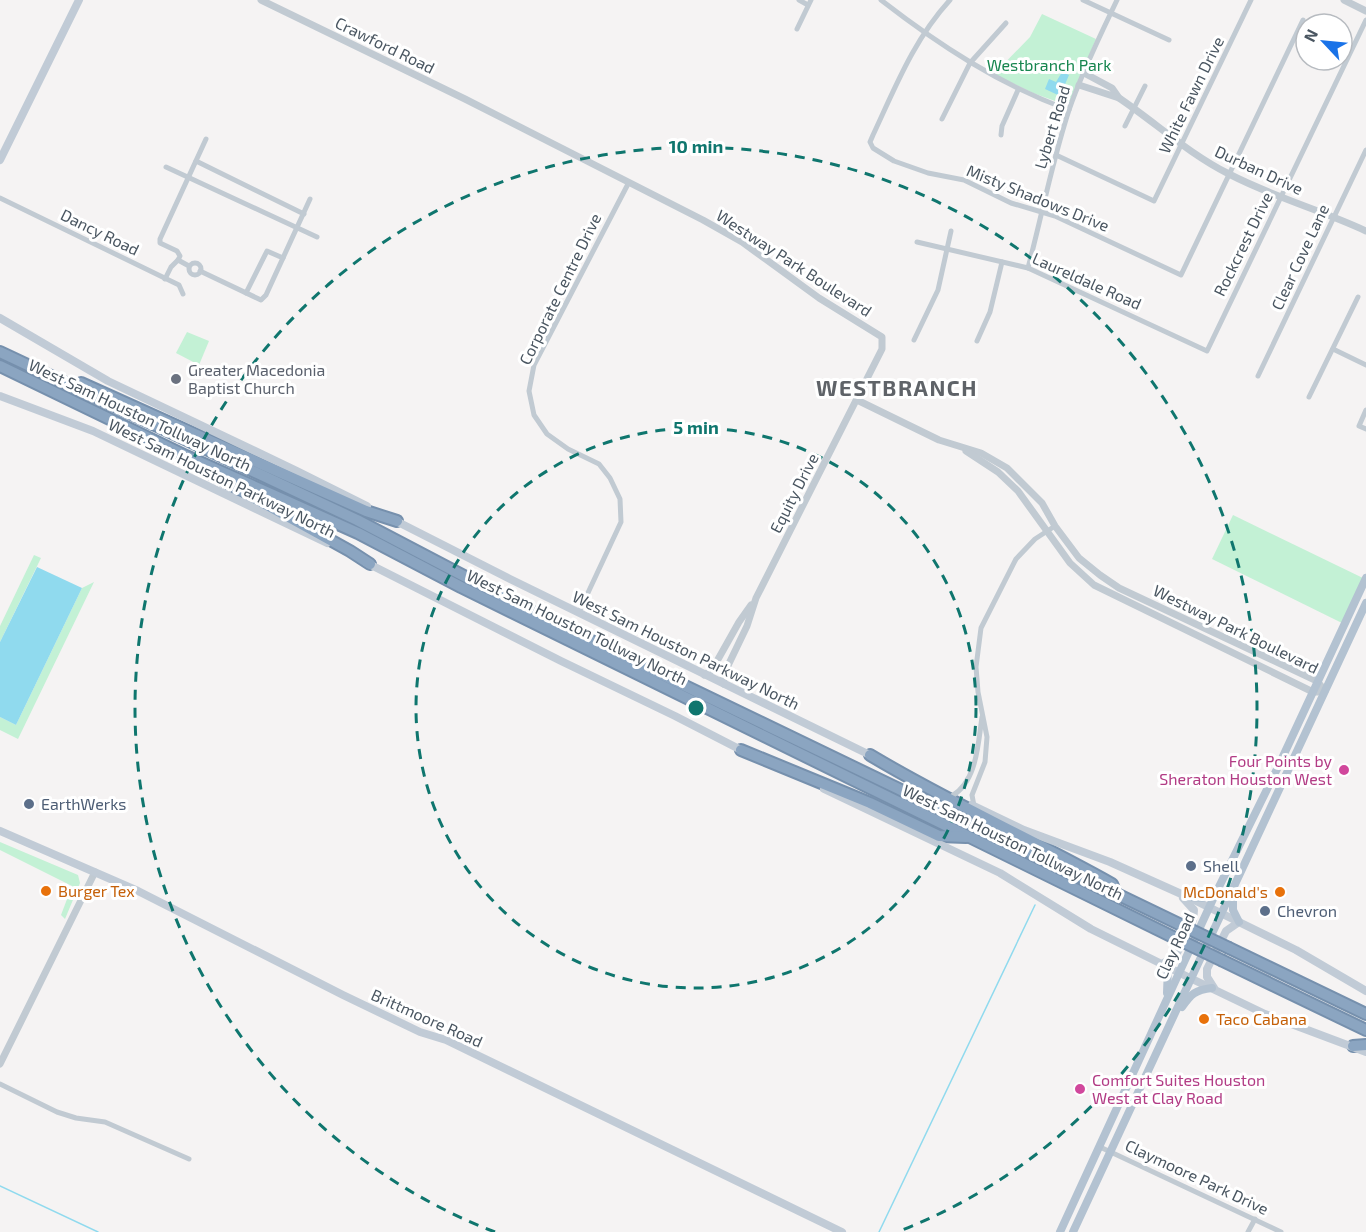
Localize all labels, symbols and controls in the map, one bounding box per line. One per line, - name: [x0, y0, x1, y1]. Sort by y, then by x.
- street label: Crawford Road: [332, 12, 438, 77]
- north arrow: [1294, 12, 1354, 72]
- text: N: [1299, 26, 1321, 45]
- street label: White Fawn Drive: [1154, 33, 1227, 156]
- park label: Westbranch Park: [987, 55, 1111, 74]
- street label: Lybert Road: [1030, 83, 1073, 171]
- text: 10 min: [669, 135, 723, 157]
- street label: Durban Drive: [1212, 141, 1306, 198]
- street label: Misty Shadows Drive: [964, 160, 1112, 235]
- street label: Rockcrest Drive: [1209, 189, 1276, 299]
- street label: Clear Cove Lane: [1267, 201, 1332, 313]
- street label: Dancy Road: [58, 204, 143, 259]
- street label: Westway Park Boulevard: [713, 205, 876, 320]
- street label: Corporate Centre Drive: [515, 210, 604, 368]
- street label: Laureldale Road: [1030, 248, 1145, 313]
- street label: West Sam Houston Tollway North: [26, 355, 254, 474]
- place label: Greater Macedonia Baptist Church: [188, 360, 325, 397]
- marker: Greater Macedonia Baptist Church: [169, 372, 183, 386]
- district label: WESTBRANCH: [816, 374, 978, 400]
- street label: West Sam Houston Parkway North: [106, 414, 339, 541]
- text: 5 min: [673, 416, 719, 438]
- street label: Equity Drive: [765, 450, 822, 536]
- street label: West Sam Houston Tollway North: [464, 565, 691, 688]
- street label: Westway Park Boulevard: [1151, 580, 1322, 677]
- street label: West Sam Houston Parkway North: [570, 586, 803, 713]
- centre of rings: [686, 698, 706, 718]
- place label: Four Points by Sheraton Houston West: [1159, 751, 1333, 788]
- marker: Four Points by Sheraton Houston West: [1337, 763, 1351, 777]
- street label: West Sam Houston Tollway North: [900, 780, 1127, 903]
- place label: EarthWerks: [41, 794, 126, 813]
- marker: EarthWerks: [22, 797, 36, 811]
- place label: Shell: [1203, 856, 1240, 875]
- marker: Shell: [1184, 859, 1198, 873]
- place label: Burger Tex: [58, 881, 135, 900]
- place label: McDonald's: [1183, 882, 1268, 901]
- marker: Burger Tex: [39, 884, 53, 898]
- marker: McDonald's: [1273, 885, 1287, 899]
- place label: Chevron: [1277, 901, 1337, 920]
- marker: Chevron: [1258, 904, 1272, 918]
- street label: Clay Road: [1151, 910, 1198, 982]
- street label: Brittmoore Road: [369, 984, 486, 1051]
- place label: Taco Cabana: [1216, 1009, 1307, 1028]
- marker: Taco Cabana: [1197, 1012, 1211, 1026]
- place label: Comfort Suites Houston West at Clay Road: [1092, 1070, 1265, 1107]
- marker: Comfort Suites Houston West at Clay Road: [1073, 1082, 1087, 1096]
- street label: Claymoore Park Drive: [1123, 1135, 1272, 1218]

